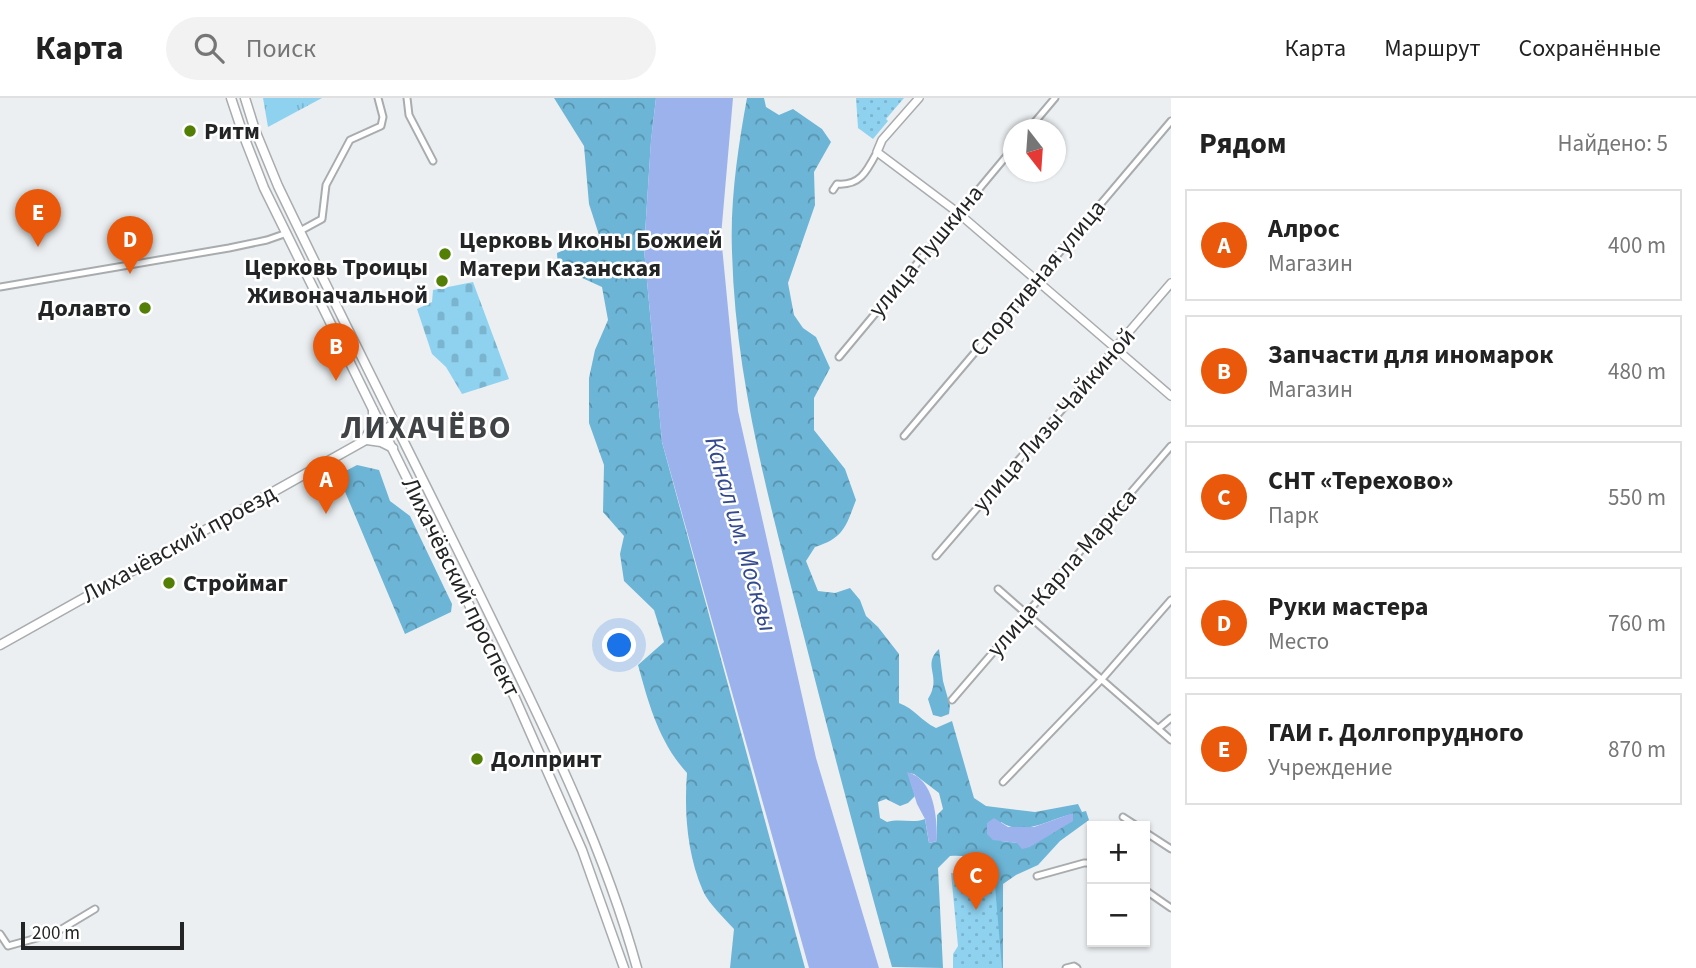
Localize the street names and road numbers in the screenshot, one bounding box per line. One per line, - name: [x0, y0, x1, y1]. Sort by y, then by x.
- street label: улица Пушкина: [860, 177, 992, 325]
- street label: Спортивная улица: [962, 192, 1114, 364]
- street label: улица Лизы Чайкиной: [964, 320, 1144, 520]
- street label: Лихачёвский проспект: [393, 471, 529, 703]
- street label: Лихачёвский проезд: [75, 476, 283, 612]
- street label: улица Карла Маркса: [979, 481, 1145, 665]

